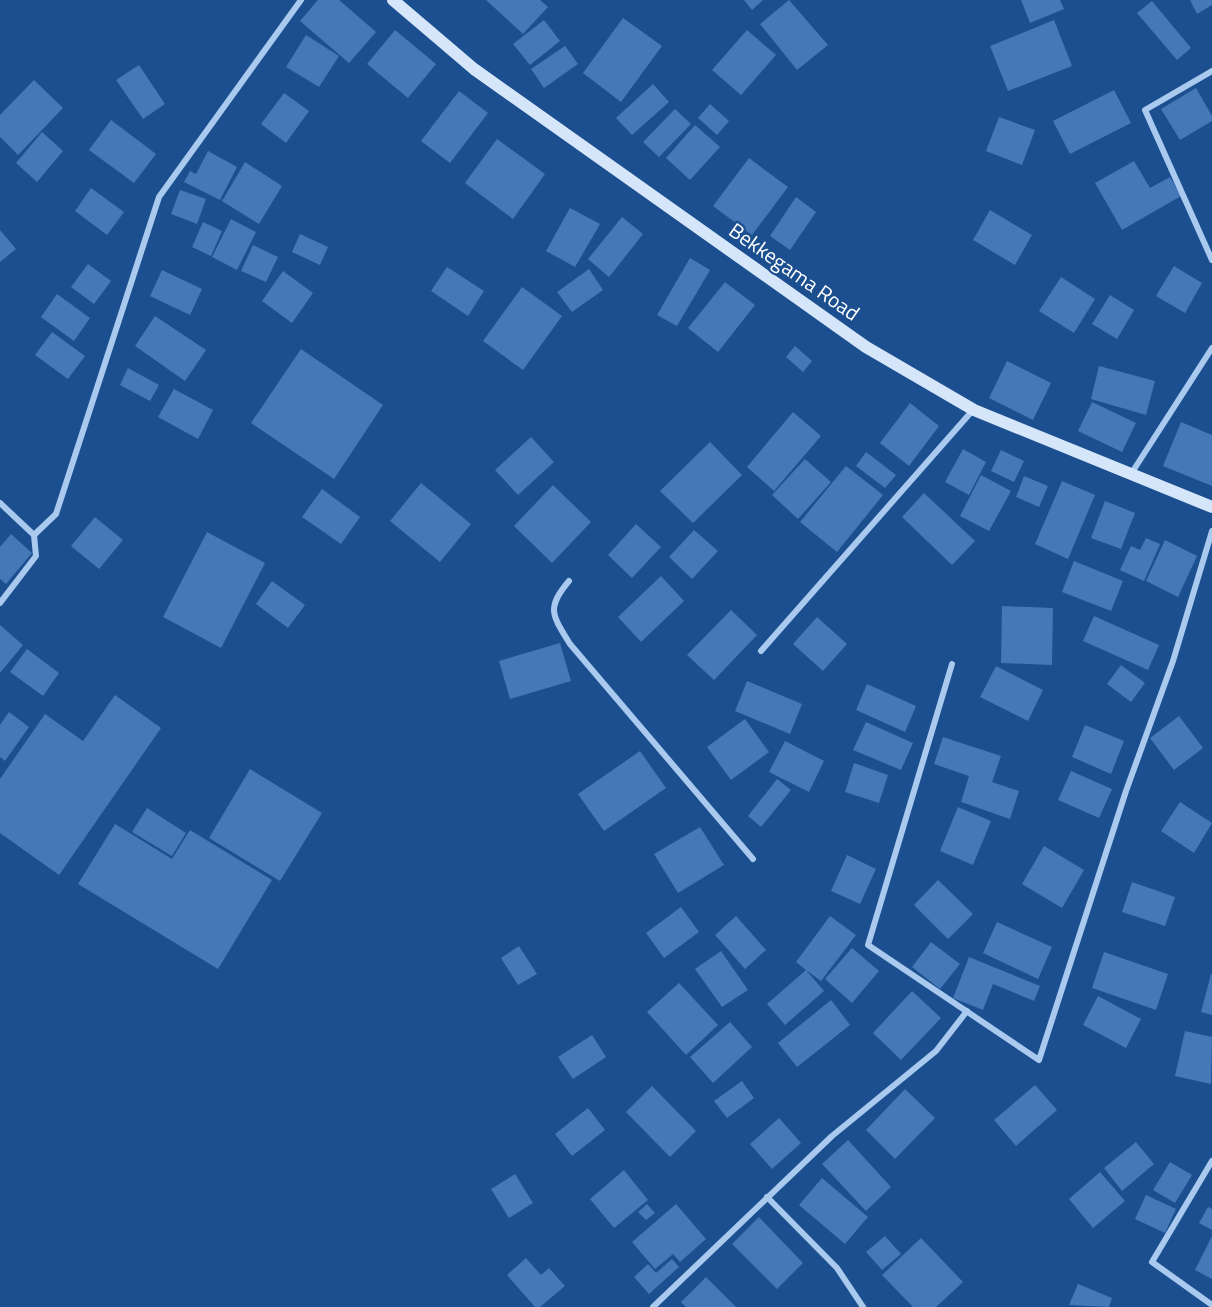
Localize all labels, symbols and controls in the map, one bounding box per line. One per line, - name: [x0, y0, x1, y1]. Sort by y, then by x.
- street label: Bekkegama Road: [723, 214, 867, 328]

